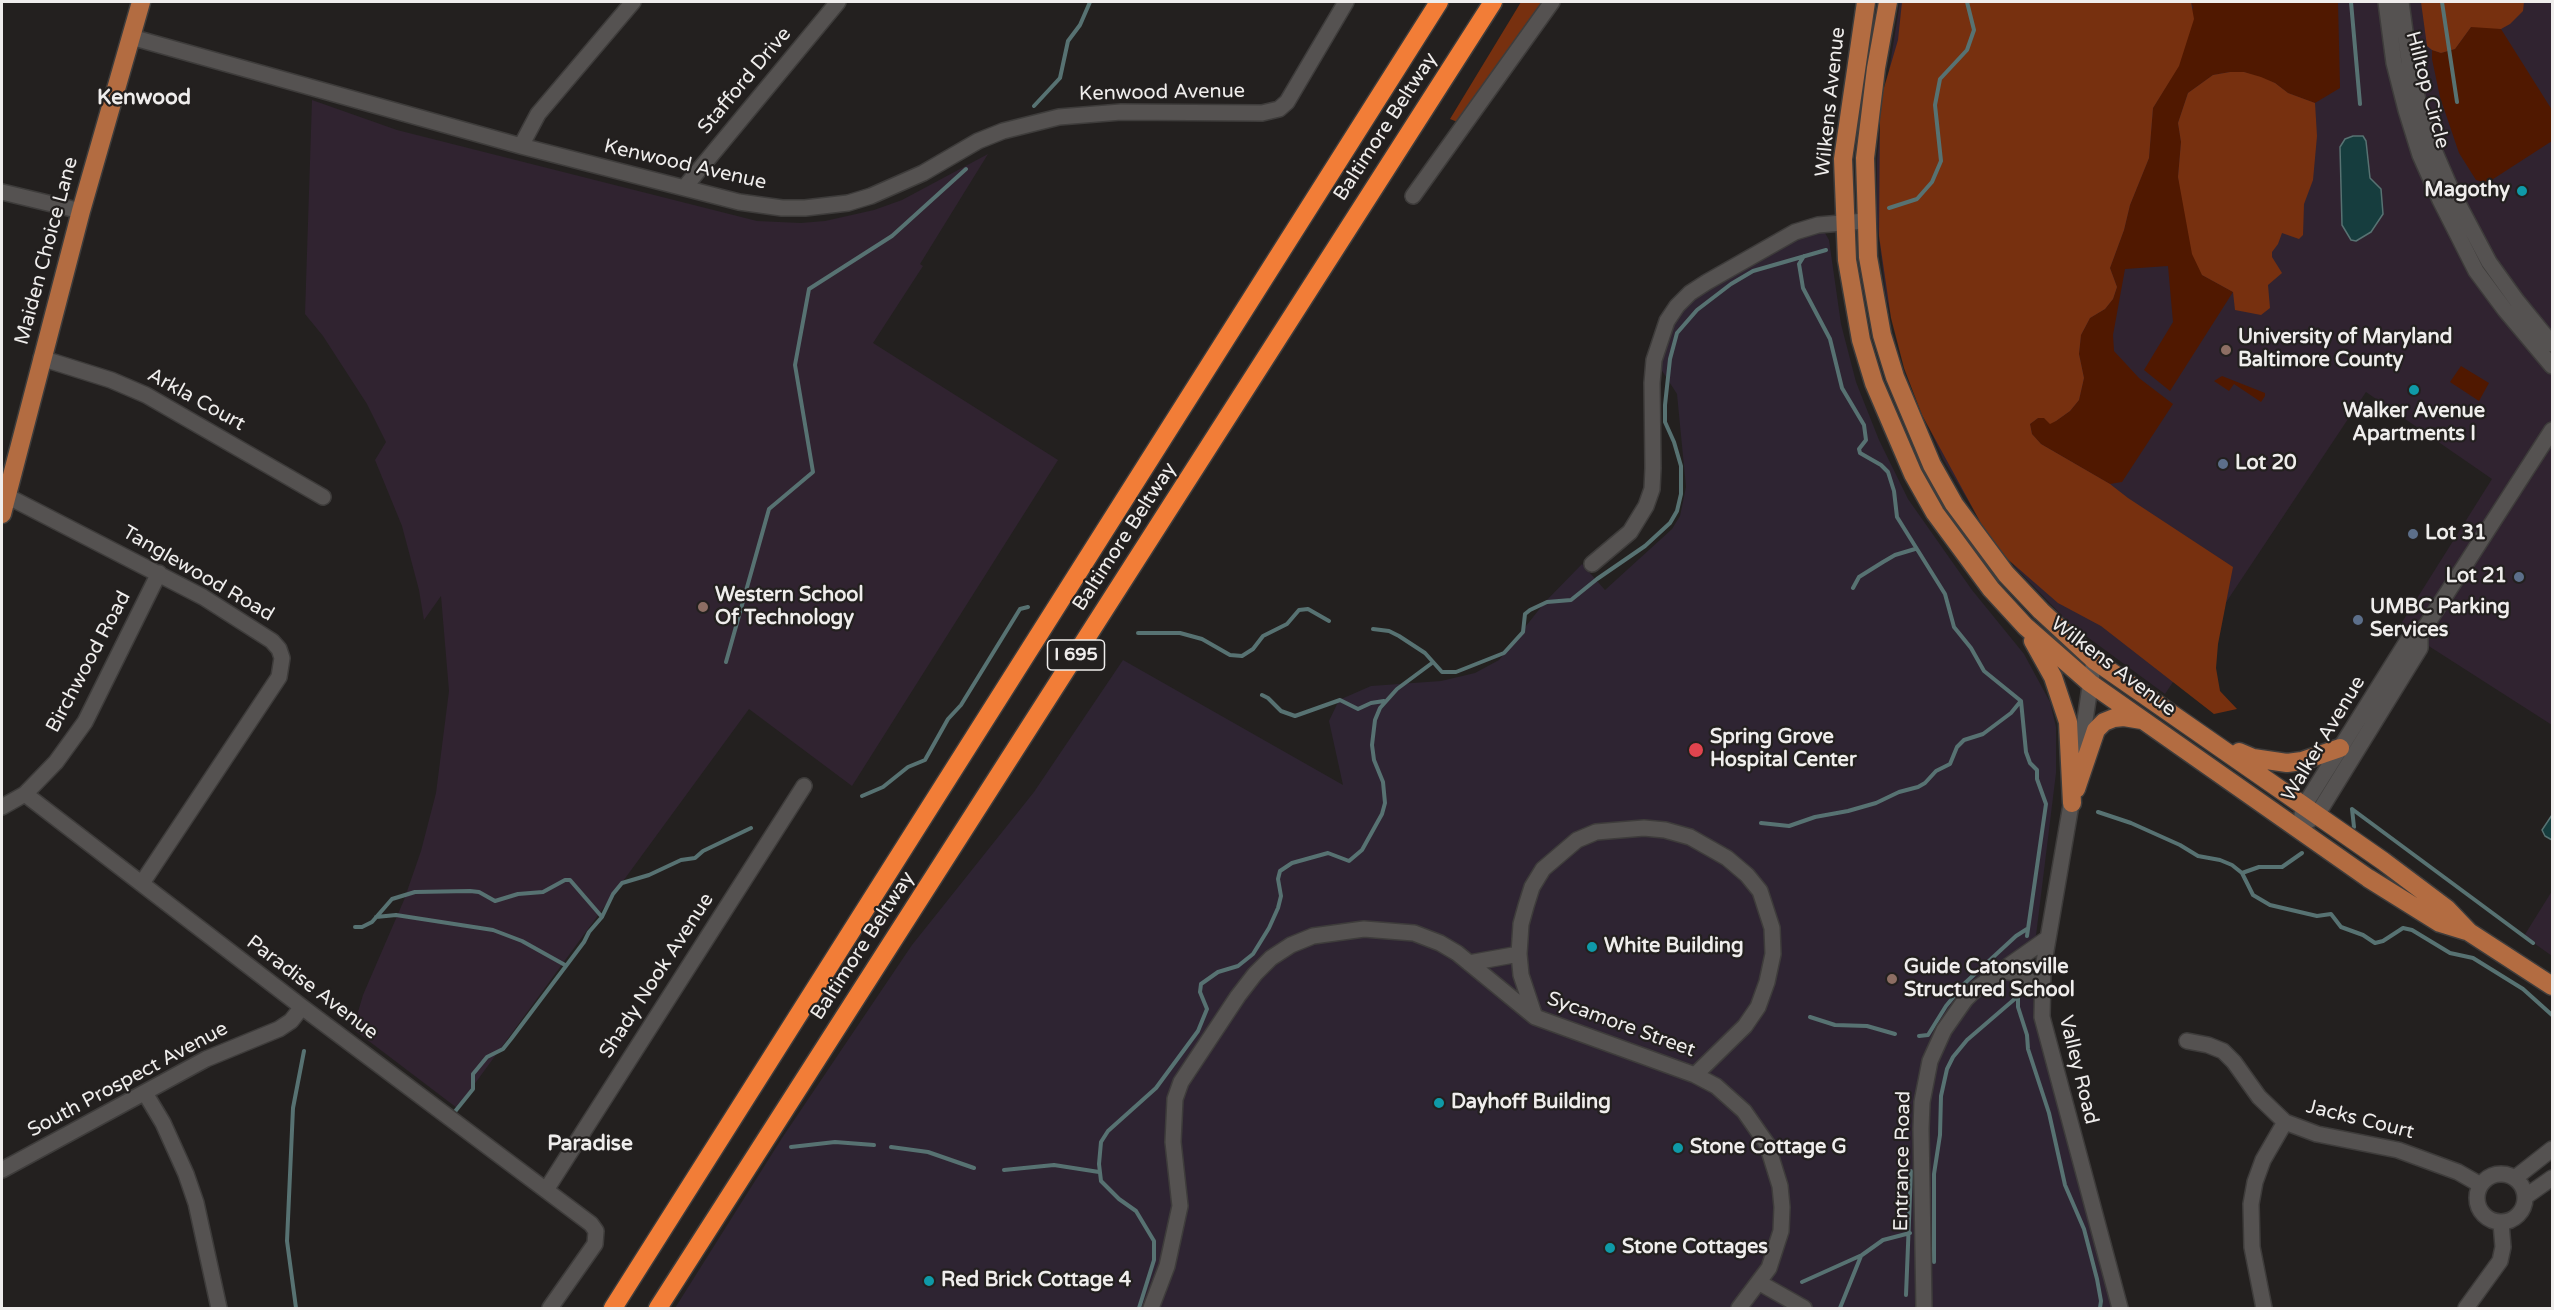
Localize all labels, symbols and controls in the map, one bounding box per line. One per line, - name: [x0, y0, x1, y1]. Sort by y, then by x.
- street label: Stafford Drive: [693, 23, 797, 139]
- street label: Wilkens Avenue: [1811, 26, 1851, 178]
- street label: Hilltop Circle: [2400, 29, 2454, 151]
- street label: Baltimore Beltway: [1329, 48, 1443, 206]
- street label: Kenwood Avenue: [1079, 80, 1245, 106]
- district label: Kenwood: [97, 85, 191, 111]
- street label: Kenwood Avenue: [601, 135, 769, 195]
- street label: Maiden Choice Lane: [10, 154, 84, 348]
- place label: Magothy: [2424, 179, 2510, 203]
- marker: Magothy: [2515, 184, 2529, 198]
- place label: University of Maryland Baltimore County: [2238, 326, 2452, 373]
- marker: University of Maryland Baltimore County: [2219, 343, 2233, 357]
- street label: Arkla Court: [143, 363, 249, 437]
- marker: Walker Avenue Apartments I: [2407, 383, 2421, 397]
- place label: Walker Avenue Apartments I: [2343, 400, 2485, 447]
- place label: Lot 20: [2235, 452, 2297, 476]
- marker: Lot 20: [2216, 457, 2230, 471]
- street label: Baltimore Beltway: [1068, 458, 1182, 616]
- street label: Tanglewood Road: [118, 521, 278, 627]
- place label: Lot 31: [2425, 522, 2487, 546]
- marker: Lot 31: [2406, 527, 2420, 541]
- place label: Lot 21: [2445, 565, 2507, 589]
- marker: Lot 21: [2512, 570, 2526, 584]
- place label: Western School Of Technology: [715, 584, 863, 631]
- street label: Birchwood Road: [42, 587, 136, 737]
- place label: UMBC Parking Services: [2370, 596, 2510, 643]
- marker: Western School Of Technology: [696, 600, 710, 614]
- street label: Wilkens Avenue: [2046, 612, 2180, 722]
- marker: UMBC Parking Services: [2351, 613, 2365, 627]
- road number: I 695: [1048, 640, 1104, 670]
- street label: Walker Avenue: [2277, 672, 2371, 806]
- place label: Spring Grove Hospital Center: [1710, 726, 1857, 773]
- marker: Spring Grove Hospital Center: [1687, 741, 1705, 759]
- street label: Baltimore Beltway: [806, 867, 920, 1025]
- street label: Shady Nook Avenue: [595, 889, 719, 1063]
- street label: Paradise Avenue: [242, 931, 382, 1045]
- place label: White Building: [1604, 935, 1744, 959]
- marker: White Building: [1585, 940, 1599, 954]
- place label: Guide Catonsville Structured School: [1904, 956, 2075, 1003]
- marker: Guide Catonsville Structured School: [1885, 972, 1899, 986]
- street label: Sycamore Street: [1544, 987, 1698, 1063]
- street label: Valley Road: [2053, 1013, 2103, 1127]
- street label: South Prospect Avenue: [24, 1017, 232, 1143]
- street label: Entrance Road: [1890, 1090, 1916, 1232]
- place label: Dayhoff Building: [1451, 1091, 1611, 1115]
- street label: Jacks Court: [2304, 1095, 2416, 1145]
- marker: Dayhoff Building: [1432, 1096, 1446, 1110]
- district label: Paradise: [547, 1131, 633, 1157]
- place label: Stone Cottage G: [1690, 1136, 1847, 1160]
- marker: Stone Cottage G: [1671, 1141, 1685, 1155]
- place label: Stone Cottages: [1622, 1236, 1768, 1260]
- marker: Stone Cottages: [1603, 1241, 1617, 1255]
- place label: Red Brick Cottage 4: [941, 1269, 1131, 1293]
- marker: Red Brick Cottage 4: [922, 1274, 936, 1288]

